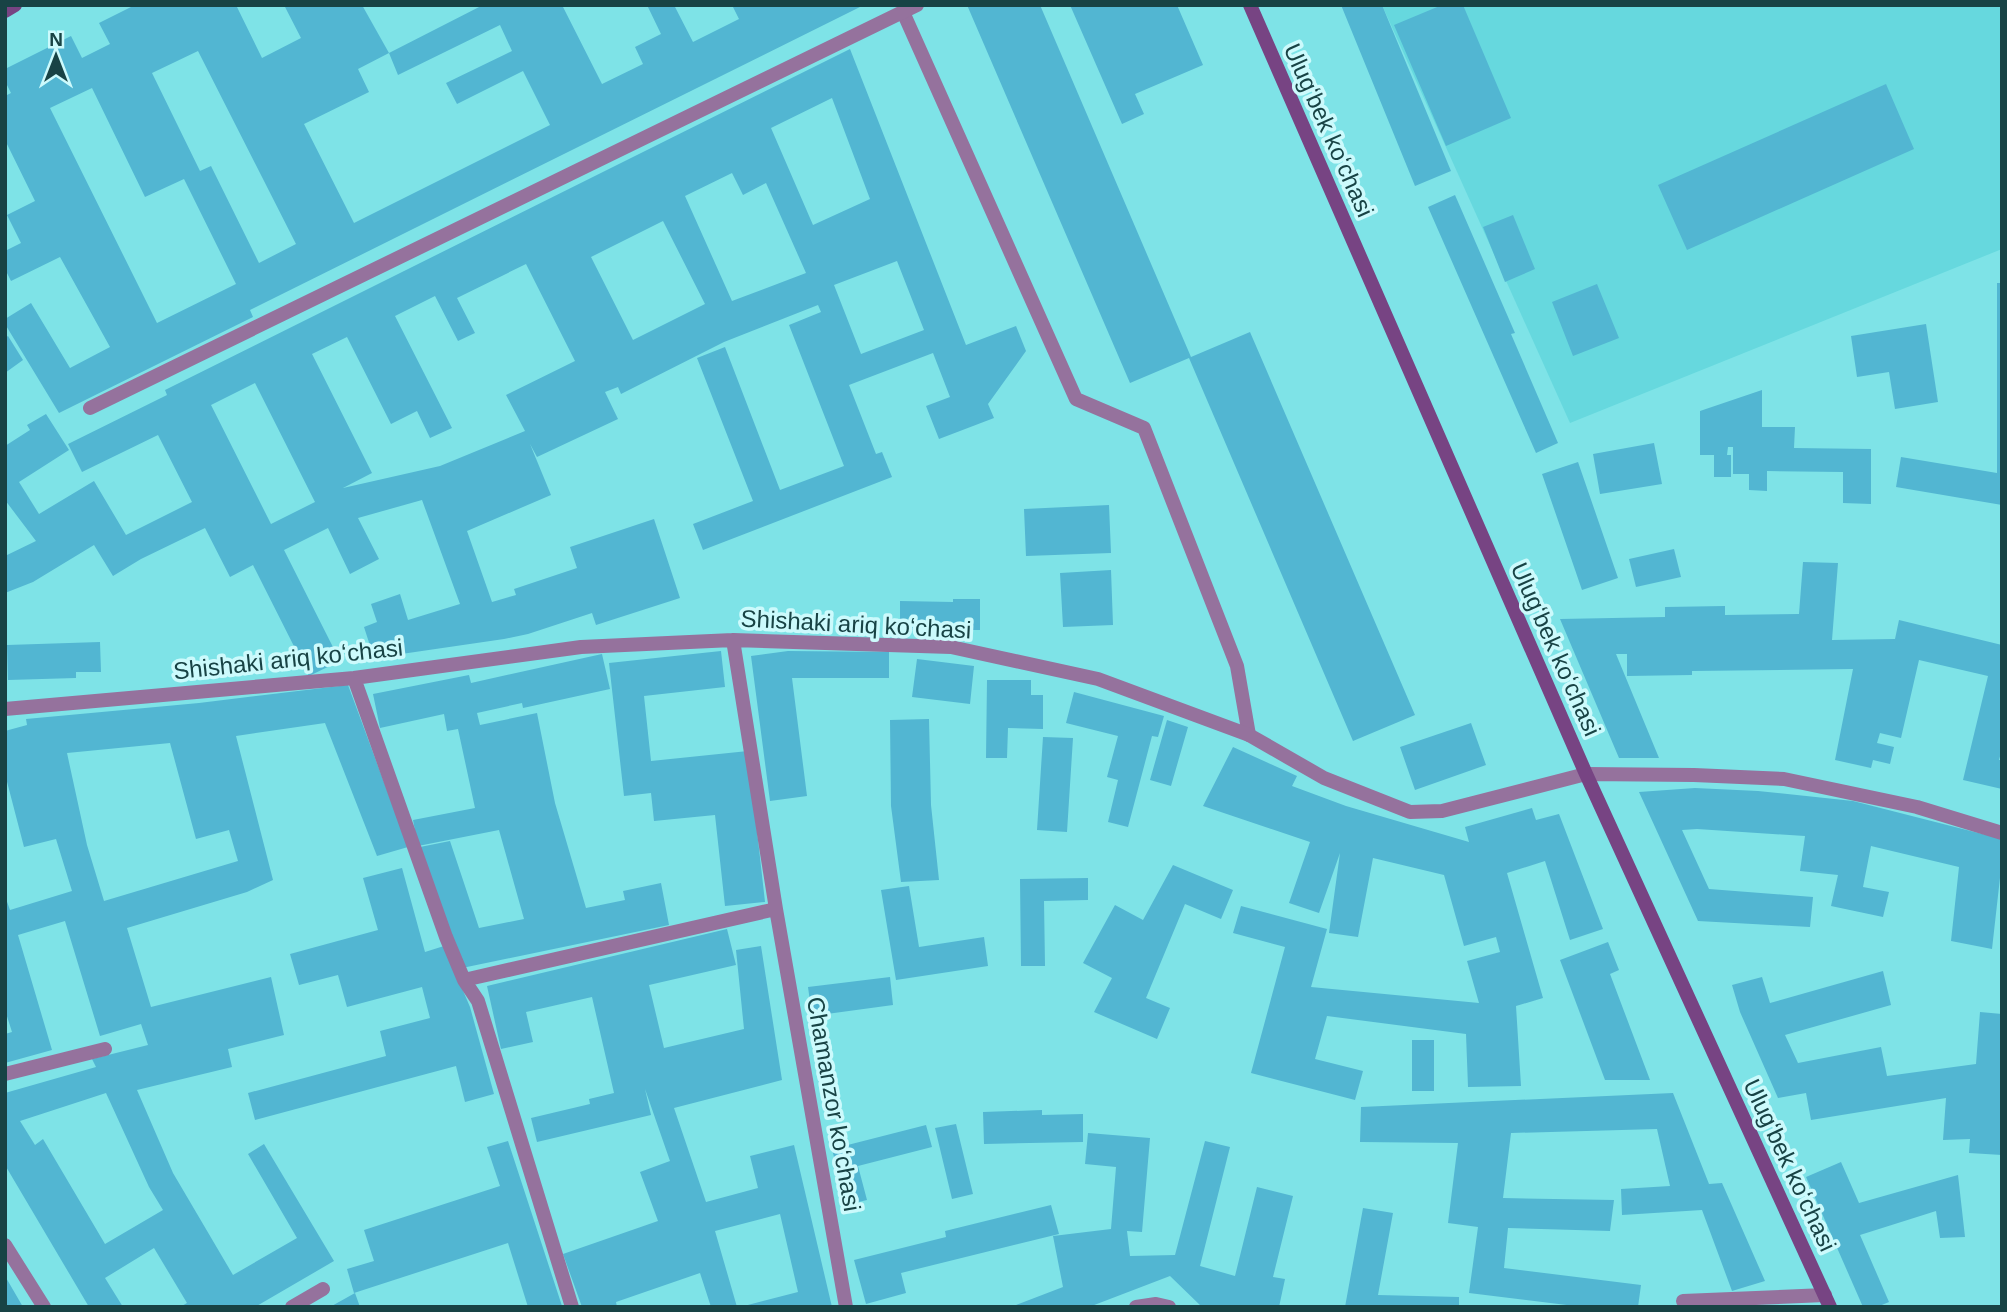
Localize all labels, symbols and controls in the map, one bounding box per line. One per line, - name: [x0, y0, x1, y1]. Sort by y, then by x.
- north arrow: [21, 21, 91, 91]
- text: N: [49, 29, 63, 50]
- street label: Ulugʻbek koʻchasi: [1279, 39, 1379, 221]
- street label: Ulugʻbek koʻchasi: [1506, 558, 1606, 740]
- street label: Shishaki ariq koʻchasi: [740, 604, 972, 644]
- street label: Shishaki ariq koʻchasi: [172, 634, 404, 684]
- street label: Chamanzor koʻchasi: [802, 995, 866, 1213]
- street label: Ulugʻbek koʻchasi: [1738, 1075, 1842, 1255]

